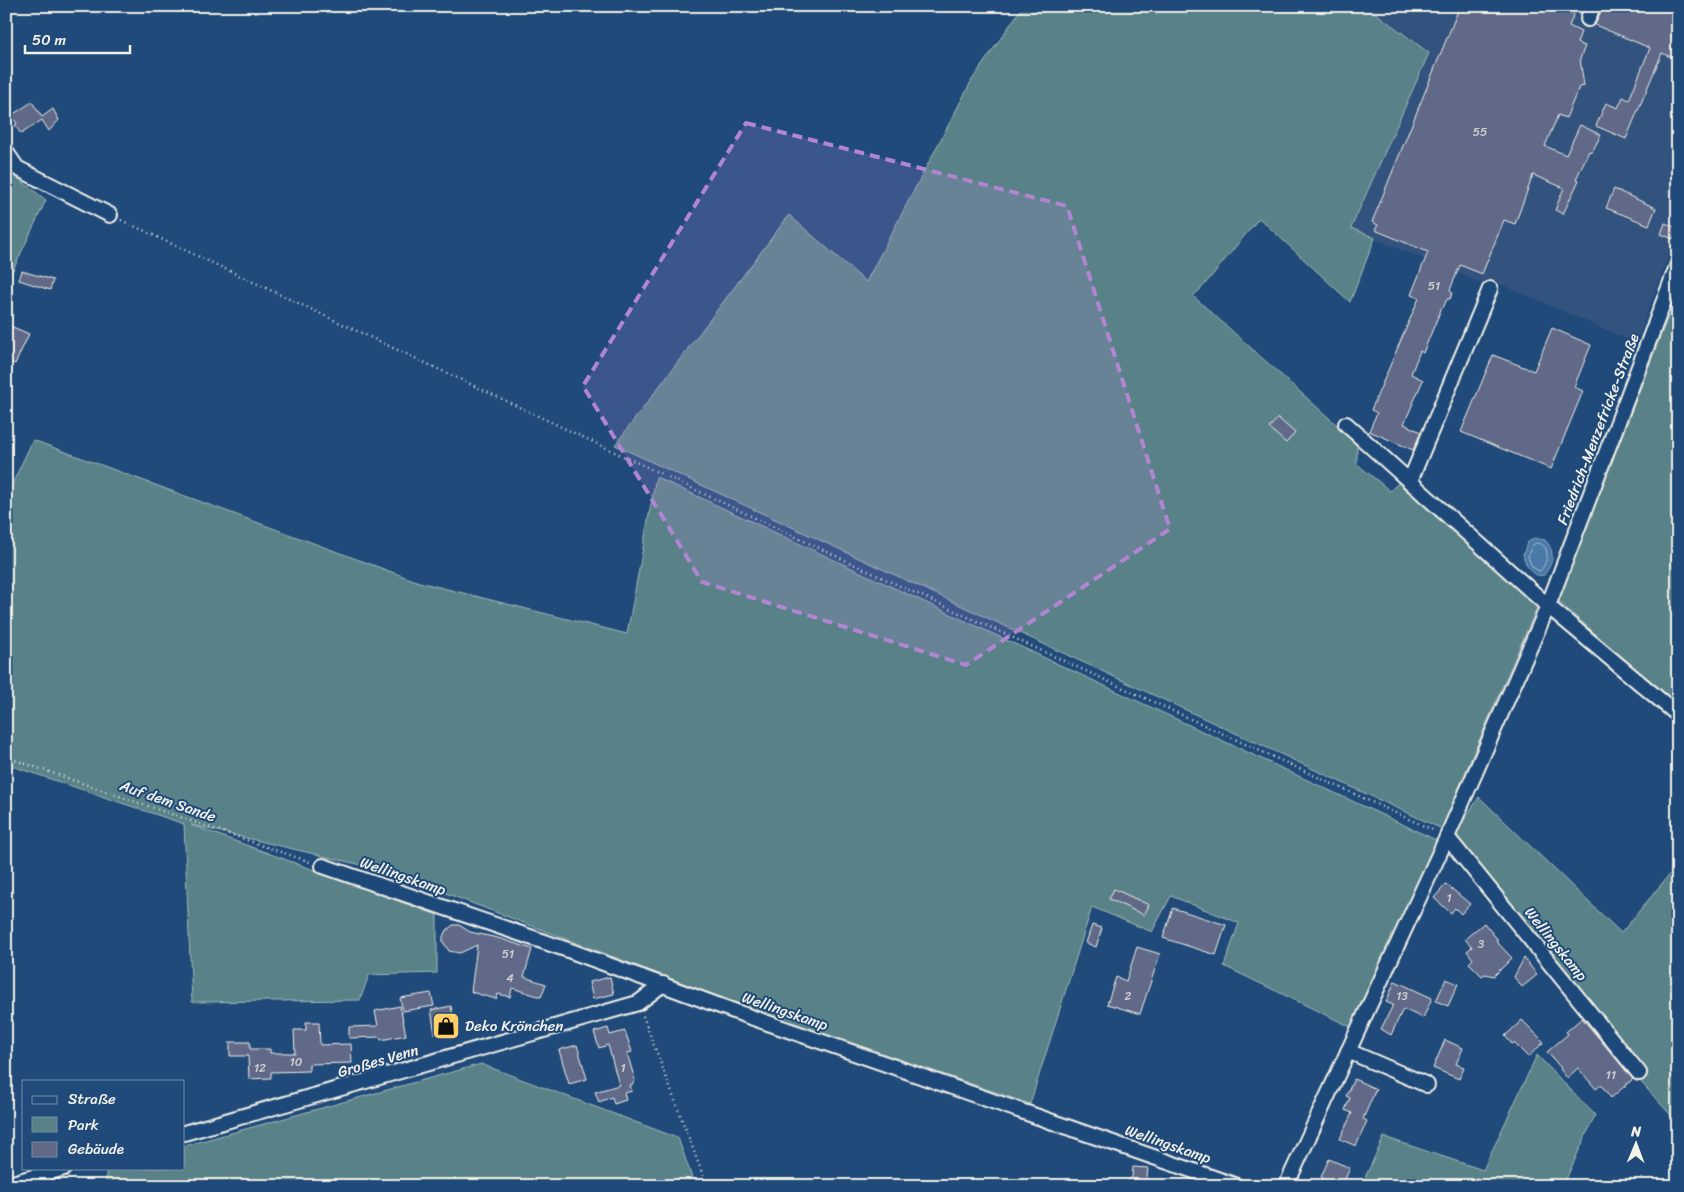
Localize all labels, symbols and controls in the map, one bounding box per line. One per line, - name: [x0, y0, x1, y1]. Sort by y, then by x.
- scale bar: [25, 22, 130, 54]
- text: 50 m: [32, 27, 67, 53]
- house number: 55: [1473, 121, 1487, 143]
- house number: 51: [1428, 275, 1440, 297]
- street label: Friedrich-Menzefricke-Straße: [1549, 329, 1647, 529]
- street label: Auf dem Sande: [115, 772, 220, 830]
- street label: Wellingskamp: [356, 849, 450, 903]
- house number: 1: [1446, 887, 1452, 909]
- street label: Wellingskamp: [1518, 901, 1594, 987]
- house number: 3: [1478, 933, 1485, 955]
- house number: 51: [502, 943, 514, 965]
- house number: 4: [506, 967, 514, 989]
- street label: Wellingskamp: [738, 984, 832, 1038]
- house number: 2: [1125, 985, 1132, 1007]
- house number: 13: [1396, 985, 1408, 1007]
- shop icon: Deko Krönchen: [431, 1011, 461, 1041]
- place label: Deko Krönchen: [465, 1013, 563, 1039]
- street label: Großes Venn: [334, 1037, 422, 1085]
- house number: 10: [290, 1051, 303, 1073]
- house number: 12: [254, 1057, 266, 1079]
- house number: 1: [620, 1057, 626, 1079]
- house number: 11: [1606, 1064, 1616, 1086]
- legend: [22, 1080, 185, 1170]
- text: Straße: [68, 1086, 116, 1112]
- text: Park: [68, 1112, 99, 1138]
- street label: Wellingskamp: [1121, 1117, 1215, 1171]
- text: N: [1630, 1119, 1642, 1144]
- north arrow: [1612, 1120, 1662, 1170]
- text: Gebäude: [68, 1136, 124, 1162]

